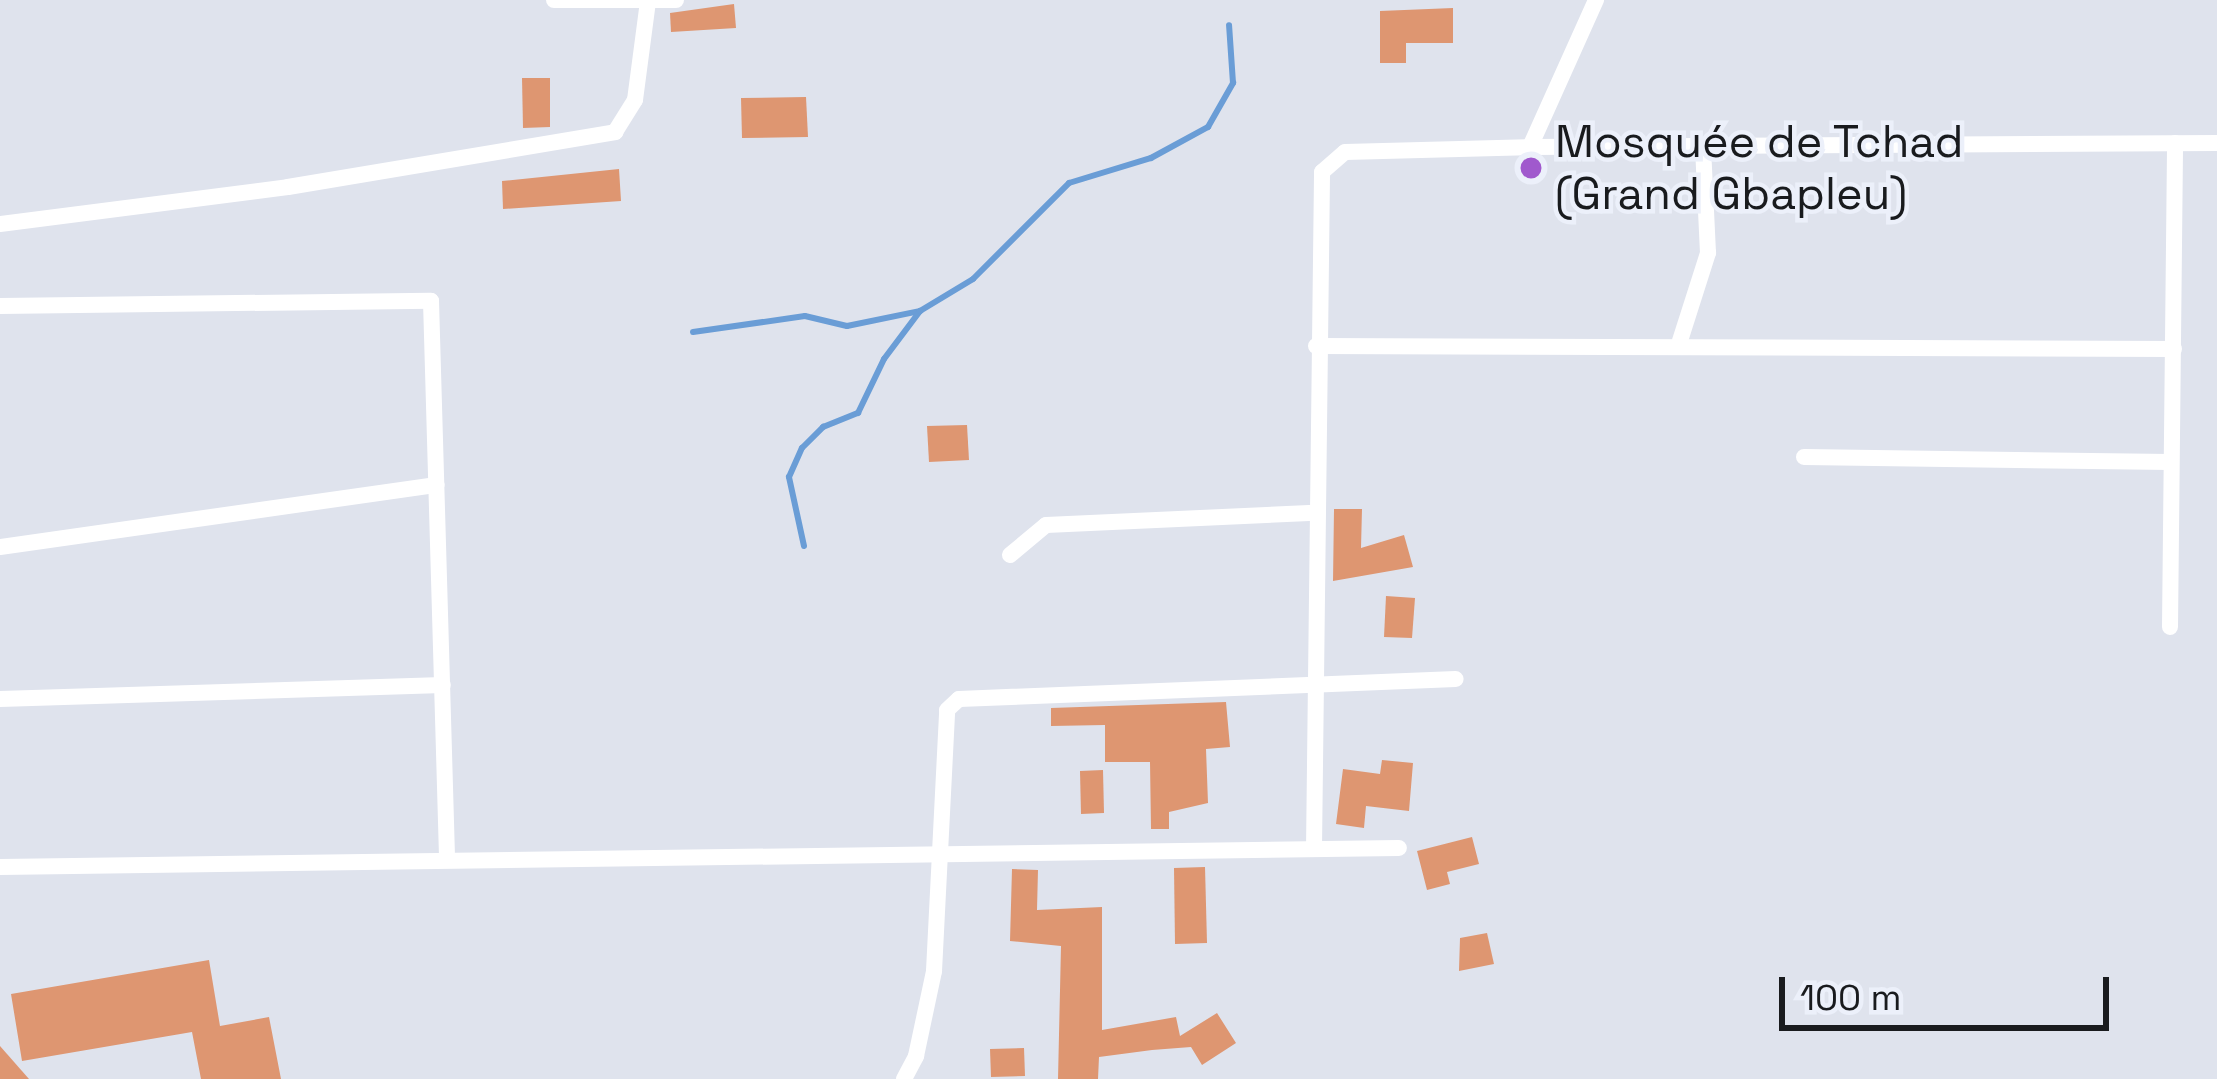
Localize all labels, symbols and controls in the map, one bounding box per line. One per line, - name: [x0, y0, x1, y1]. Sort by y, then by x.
- place label: Mosquée de Tchad (Grand Gbapleu): [1555, 115, 1965, 221]
- marker: Mosquée de Tchad (Grand Gbapleu): [1518, 155, 1544, 181]
- scale bar: [1785, 953, 2115, 1027]
- text: 100 m: [1800, 975, 1901, 1021]

